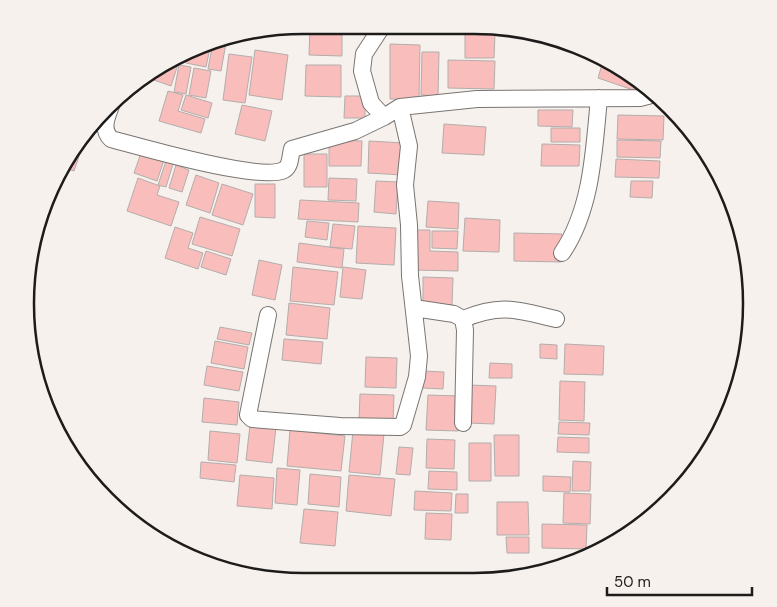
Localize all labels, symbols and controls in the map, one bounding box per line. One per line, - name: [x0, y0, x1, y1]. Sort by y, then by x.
- scale bar: [607, 564, 752, 596]
- text: 50 m: [614, 572, 651, 592]

